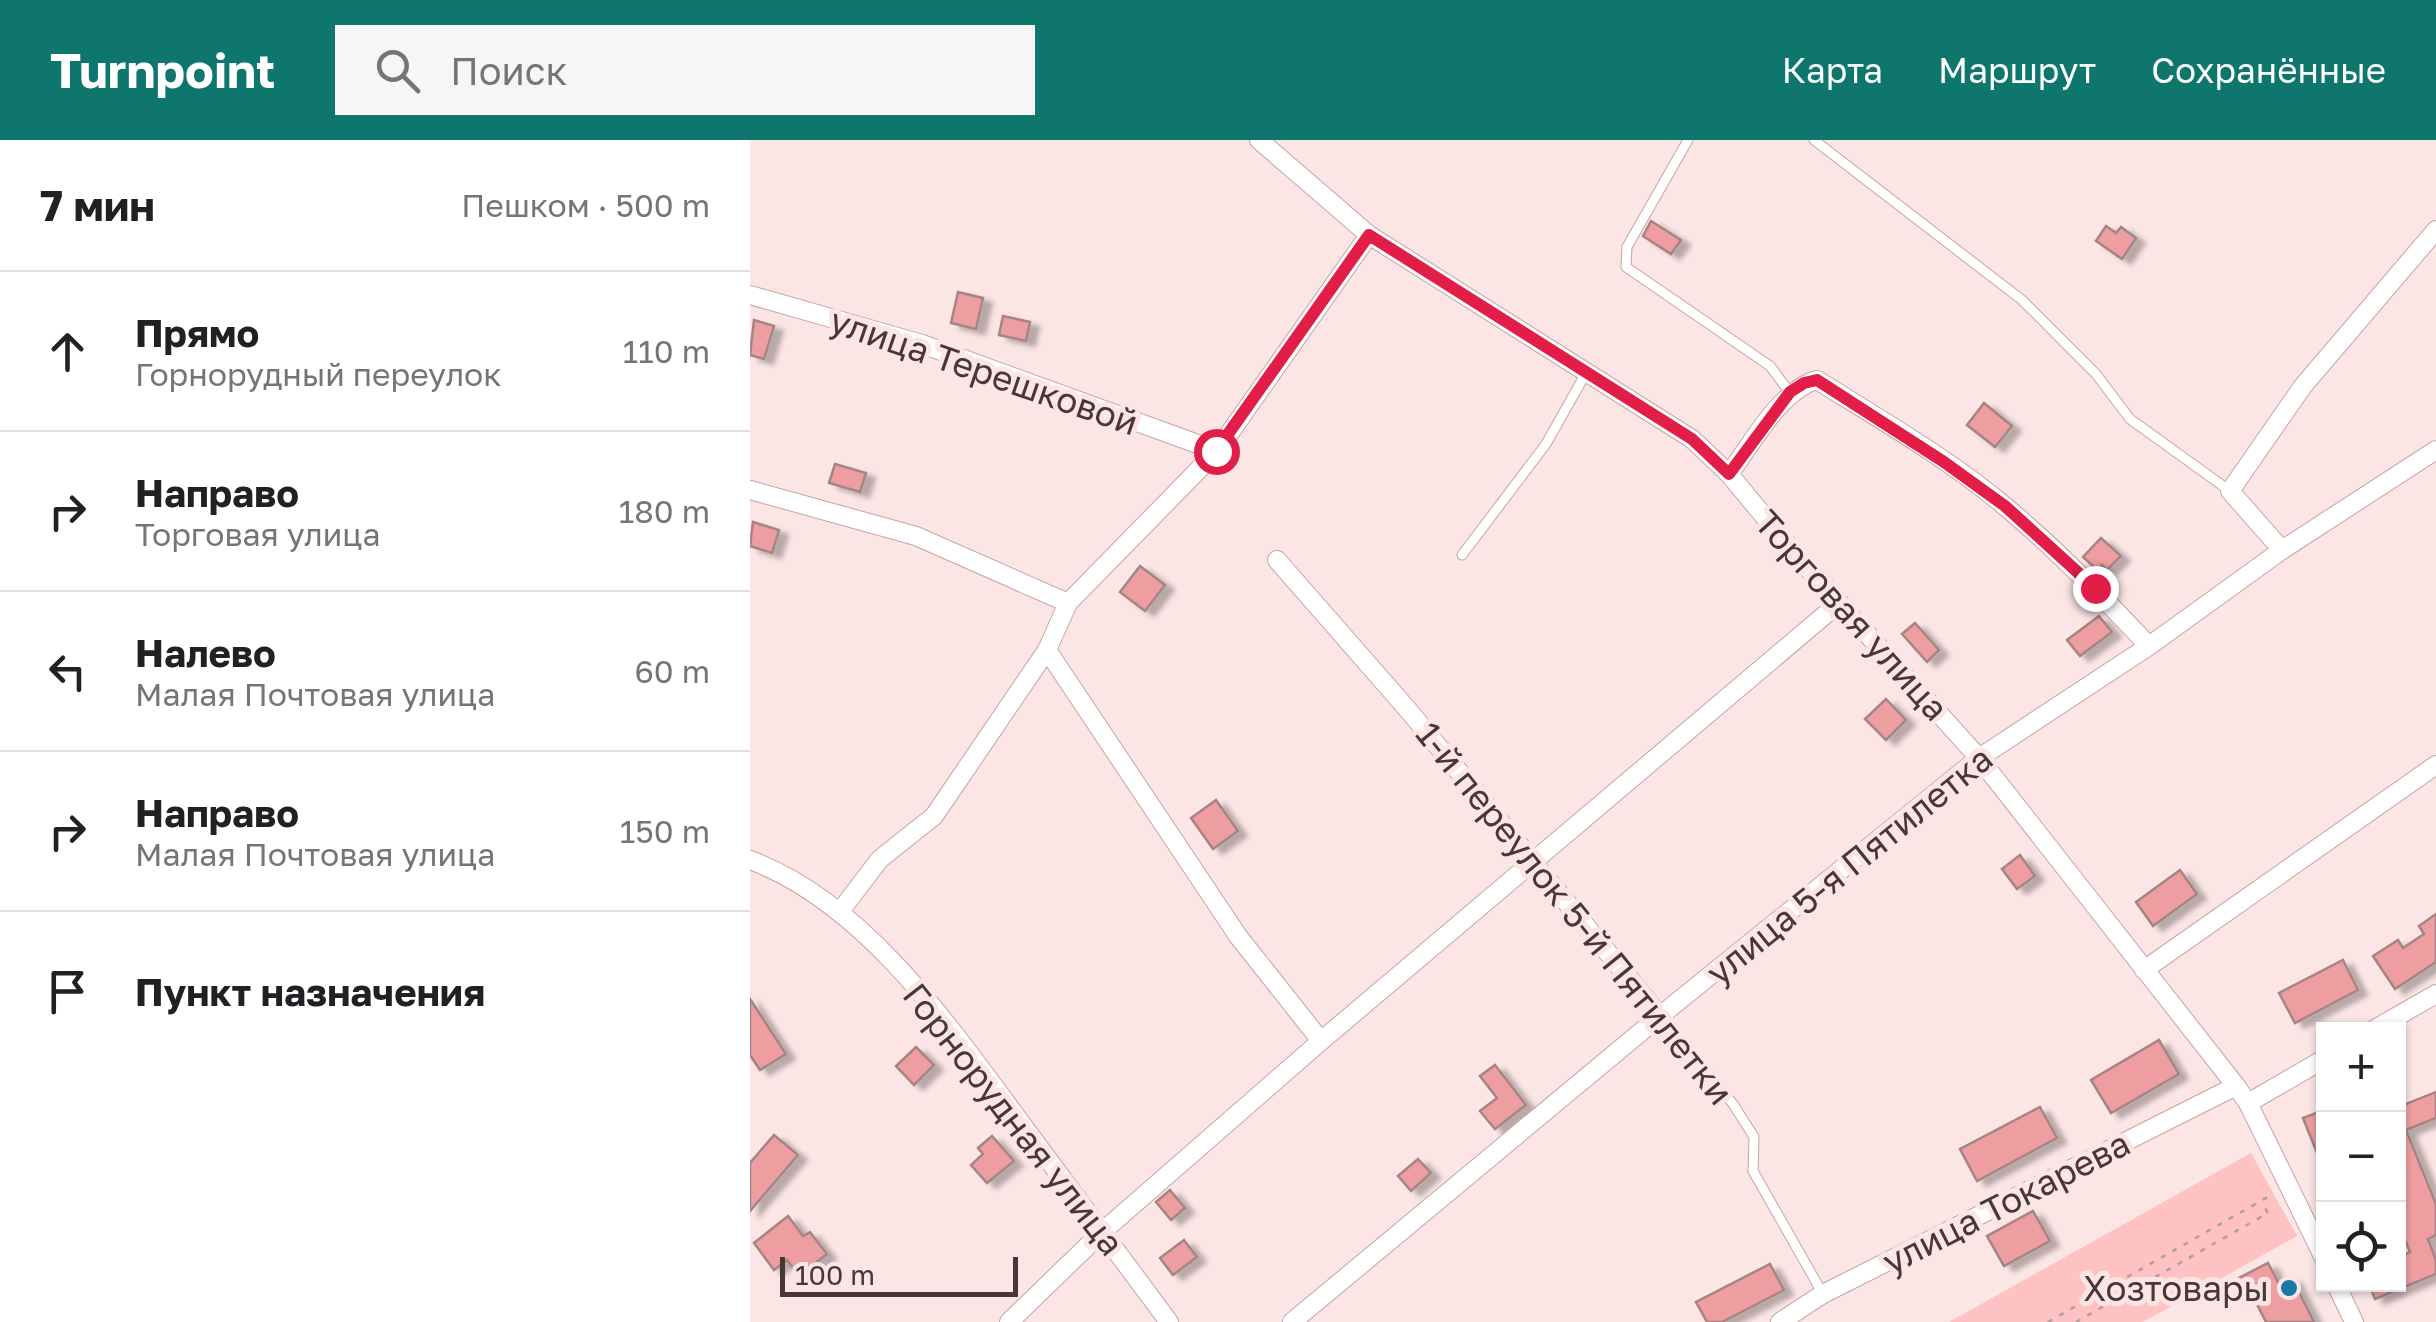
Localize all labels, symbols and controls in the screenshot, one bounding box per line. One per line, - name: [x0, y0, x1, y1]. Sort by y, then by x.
- search box: [335, 25, 1035, 115]
- text: Turnpoint: [50, 41, 275, 99]
- icon: search: [370, 43, 425, 98]
- text: Поиск: [450, 48, 567, 93]
- text: Карта: [1782, 49, 1883, 91]
- text: Маршрут: [1938, 49, 2096, 91]
- text: Сохранённые: [2151, 49, 2386, 91]
- text: 7 мин: [40, 180, 155, 230]
- text: Пешком · 500 m: [461, 186, 710, 224]
- street label: улица Терешковой: [825, 299, 1143, 443]
- text: Прямо: [135, 310, 259, 355]
- icon: ahead: [40, 324, 95, 379]
- text: 110 m: [623, 332, 710, 370]
- text: Горнорудный переулок: [135, 355, 502, 393]
- route start: [1194, 429, 1240, 475]
- text: Направо: [135, 470, 299, 515]
- icon: right: [40, 484, 95, 539]
- text: 180 m: [619, 492, 710, 530]
- street label: Торговая улица: [1747, 501, 1957, 729]
- text: Торговая улица: [135, 515, 381, 553]
- route end: [2073, 566, 2119, 612]
- text: Налево: [135, 630, 276, 675]
- icon: left: [40, 644, 95, 699]
- text: 60 m: [634, 652, 710, 690]
- text: Малая Почтовая улица: [135, 675, 495, 713]
- street label: 1-й переулок 5-й Пятилетки: [1408, 713, 1742, 1113]
- street label: улица 5-я Пятилетка: [1698, 737, 2000, 993]
- text: Направо: [135, 790, 299, 835]
- icon: right: [40, 804, 95, 859]
- text: 150 m: [620, 812, 710, 850]
- text: Малая Почтовая улица: [135, 835, 495, 873]
- icon: arrive: [40, 964, 95, 1019]
- text: Пункт назначения: [135, 969, 485, 1014]
- street label: Горнорудная улица: [895, 975, 1133, 1263]
- map controls: [2316, 1022, 2406, 1292]
- button: +: [2316, 1022, 2406, 1112]
- button: −: [2316, 1112, 2406, 1202]
- street label: улица Токарева: [1875, 1122, 2137, 1282]
- button: locate: [2316, 1202, 2406, 1292]
- scale bar: [780, 1252, 1018, 1296]
- text: 100 m: [795, 1258, 875, 1291]
- place label: Хозтовары: [2083, 1267, 2269, 1309]
- marker: Хозтовары: [2278, 1277, 2300, 1299]

